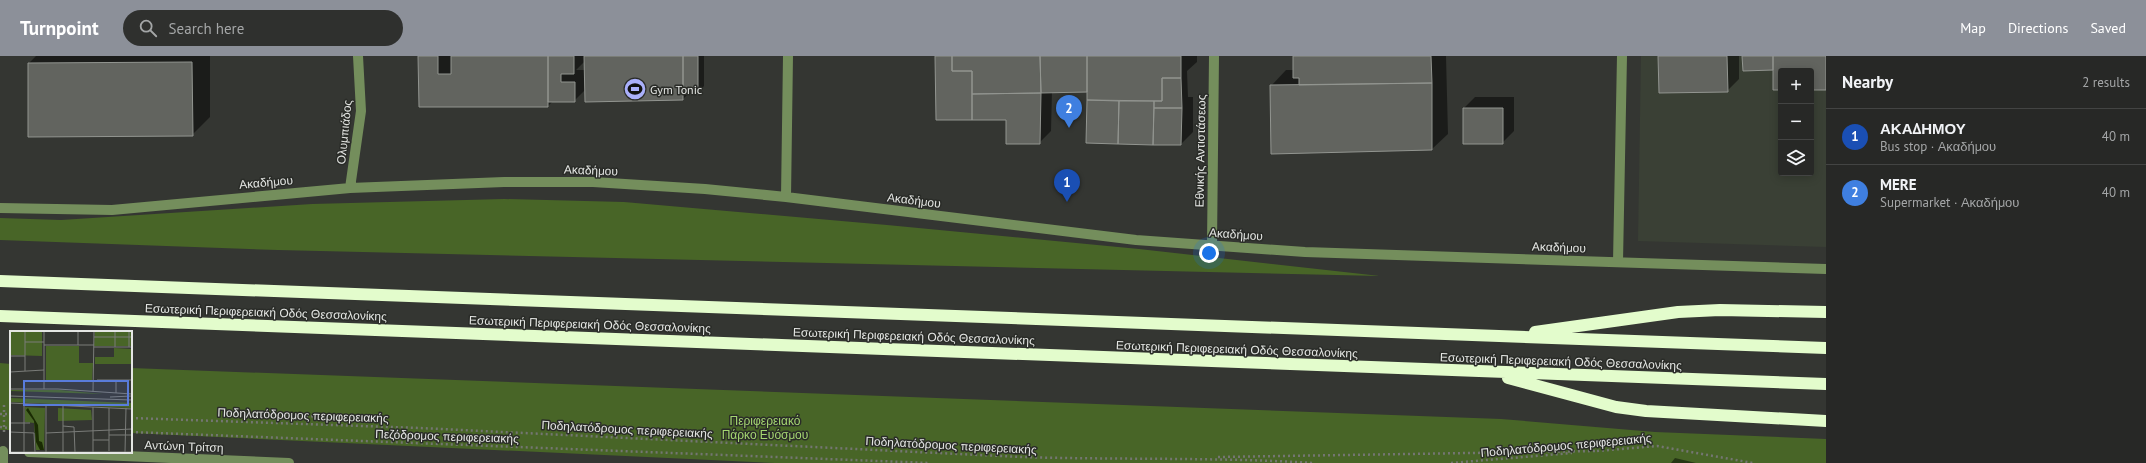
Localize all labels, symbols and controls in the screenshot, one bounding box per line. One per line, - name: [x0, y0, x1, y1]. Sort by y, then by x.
- search box: [123, 10, 403, 46]
- text: Turnpoint: [20, 16, 99, 40]
- icon: search: [137, 17, 159, 39]
- text: Search here: [169, 19, 244, 38]
- text: Map: [1960, 19, 1986, 37]
- text: Directions: [2008, 19, 2068, 37]
- text: Saved: [2090, 19, 2126, 37]
- map controls: [1778, 68, 1814, 176]
- button: +: [1778, 68, 1814, 104]
- text: Nearby: [1842, 71, 1893, 93]
- text: 2 results: [2082, 74, 2130, 91]
- sports icon: Gym Tonic: [622, 76, 648, 102]
- place label: Gym Tonic: [650, 82, 703, 97]
- street label: Εθνικής Αντιστάσεως: [1192, 94, 1208, 208]
- pin: 2: [1056, 95, 1082, 128]
- street label: Ολυμπιάδος: [333, 99, 355, 165]
- button: −: [1778, 104, 1814, 140]
- text: ΑΚΑΔΗΜΟΥ: [1880, 119, 1966, 138]
- text: 1: [1851, 128, 1859, 145]
- text: 40 m: [2102, 128, 2130, 145]
- text: Bus stop · Ακαδήμου: [1880, 138, 1996, 155]
- button: layers: [1778, 140, 1814, 176]
- street label: Ακαδήμου: [564, 162, 618, 178]
- pin: 1: [1054, 169, 1080, 202]
- street label: Ακαδήμου: [238, 172, 294, 192]
- text: MERE: [1880, 175, 1917, 194]
- text: 2: [1851, 184, 1859, 201]
- text: 40 m: [2102, 184, 2130, 201]
- street label: Ακαδήμου: [886, 189, 942, 211]
- text: Supermarket · Ακαδήμου: [1880, 194, 2019, 211]
- street label: Ακαδήμου: [1209, 225, 1263, 243]
- street label: Ακαδήμου: [1532, 239, 1586, 255]
- your location: [1199, 243, 1219, 263]
- street label: Εσωτερική Περιφερειακή Οδός Θεσσαλονίκης: [145, 300, 387, 324]
- street label: Εσωτερική Περιφερειακή Οδός Θεσσαλονίκης: [469, 312, 711, 336]
- street label: Εσωτερική Περιφερειακή Οδός Θεσσαλονίκης: [793, 324, 1035, 348]
- inset map: [10, 331, 132, 453]
- street label: Εσωτερική Περιφερειακή Οδός Θεσσαλονίκης: [1116, 337, 1358, 361]
- street label: Εσωτερική Περιφερειακή Οδός Θεσσαλονίκης: [1440, 349, 1682, 373]
- street label: Ποδηλατόδρομος περιφερειακής: [217, 405, 389, 425]
- park label: Περιφερειακό Πάρκο Ευόσμου: [722, 413, 808, 442]
- street label: Ποδηλατόδρομος περιφερειακής: [541, 417, 713, 441]
- street label: Πεζόδρομος περιφερειακής: [375, 426, 519, 446]
- street label: Ποδηλατόδρομος περιφερειακής: [1480, 430, 1652, 460]
- street label: Ποδηλατόδρομος περιφερειακής: [865, 433, 1037, 457]
- street label: Αντώνη Τρίτση: [144, 437, 224, 455]

